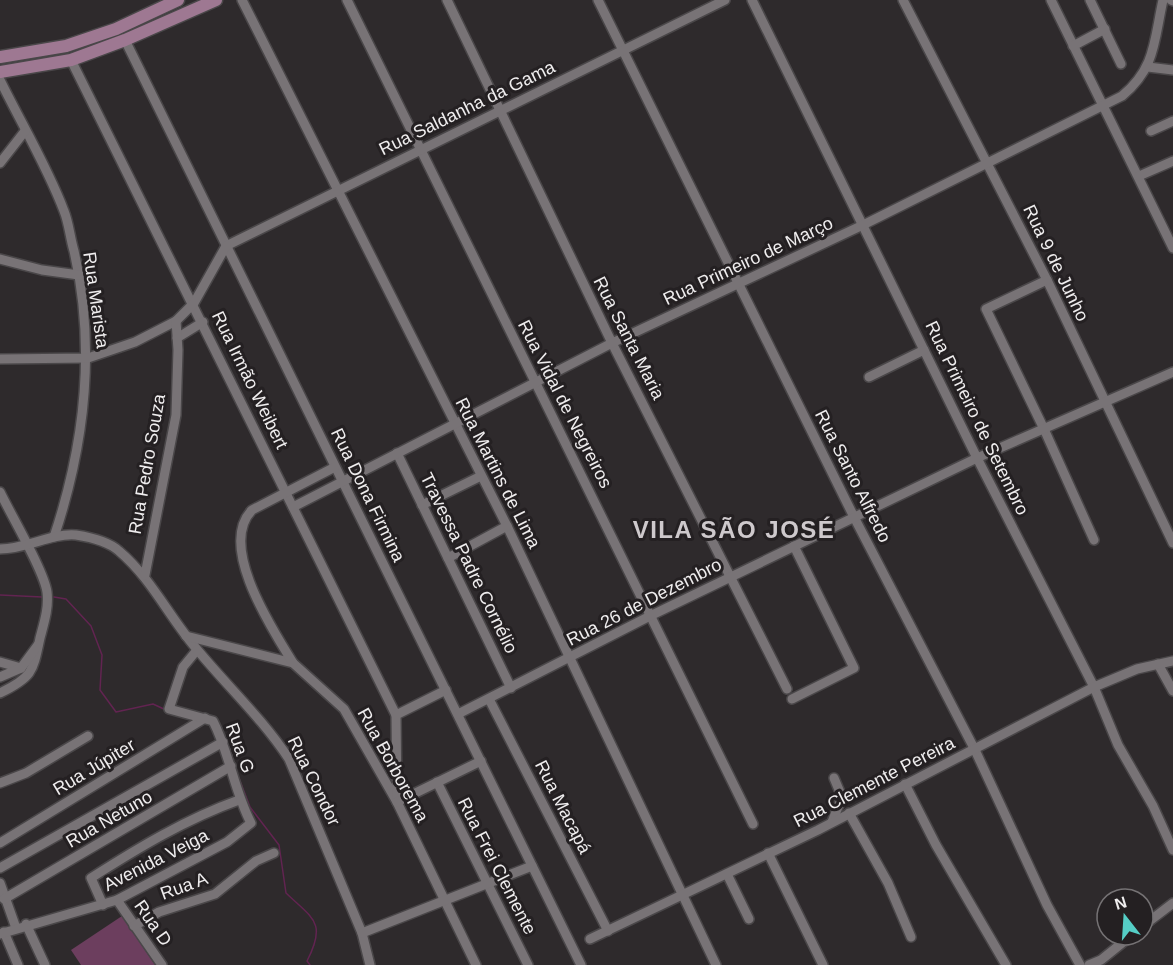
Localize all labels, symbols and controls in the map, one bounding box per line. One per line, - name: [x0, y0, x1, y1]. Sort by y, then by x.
- street label: Rua Saldanha da Gama: [376, 56, 559, 159]
- street label: Rua 9 de Junho: [1019, 201, 1093, 325]
- street label: Rua Primeiro de Março: [660, 213, 836, 309]
- street label: Rua Marista: [79, 251, 113, 350]
- street label: Rua Santa Maria: [589, 273, 669, 404]
- street label: Rua Irmão Weibert: [208, 308, 292, 452]
- street label: Rua Vidal de Negreiros: [514, 317, 616, 491]
- street label: Rua Primeiro de Setembro: [921, 318, 1033, 518]
- street label: Rua Pedro Souza: [125, 391, 169, 536]
- street label: Rua Martins de Lima: [451, 394, 545, 552]
- street label: Rua Santo Alfredo: [811, 406, 895, 546]
- street label: Rua Dona Firmina: [327, 425, 409, 566]
- street label: Travessa Padre Cornélio: [417, 469, 521, 657]
- district label: VILA SÃO JOSÉ: [633, 516, 835, 543]
- street label: Rua 26 de Dezembro: [563, 554, 725, 650]
- street label: Rua Borborema: [353, 705, 433, 826]
- street label: Rua G: [222, 720, 258, 776]
- street label: Rua Clemente Pereira: [790, 732, 959, 831]
- street label: Rua Condor: [284, 733, 344, 829]
- street label: Rua Júpiter: [49, 735, 139, 799]
- street label: Rua Macapá: [531, 757, 596, 858]
- street label: Rua Netuno: [62, 786, 156, 852]
- street label: Rua Frei Clemente: [454, 794, 540, 938]
- street label: Avenida Veiga: [100, 825, 213, 895]
- street label: Rua A: [158, 868, 210, 904]
- north arrow: [1095, 887, 1155, 947]
- text: N: [1113, 893, 1129, 913]
- street label: Rua D: [130, 896, 176, 950]

